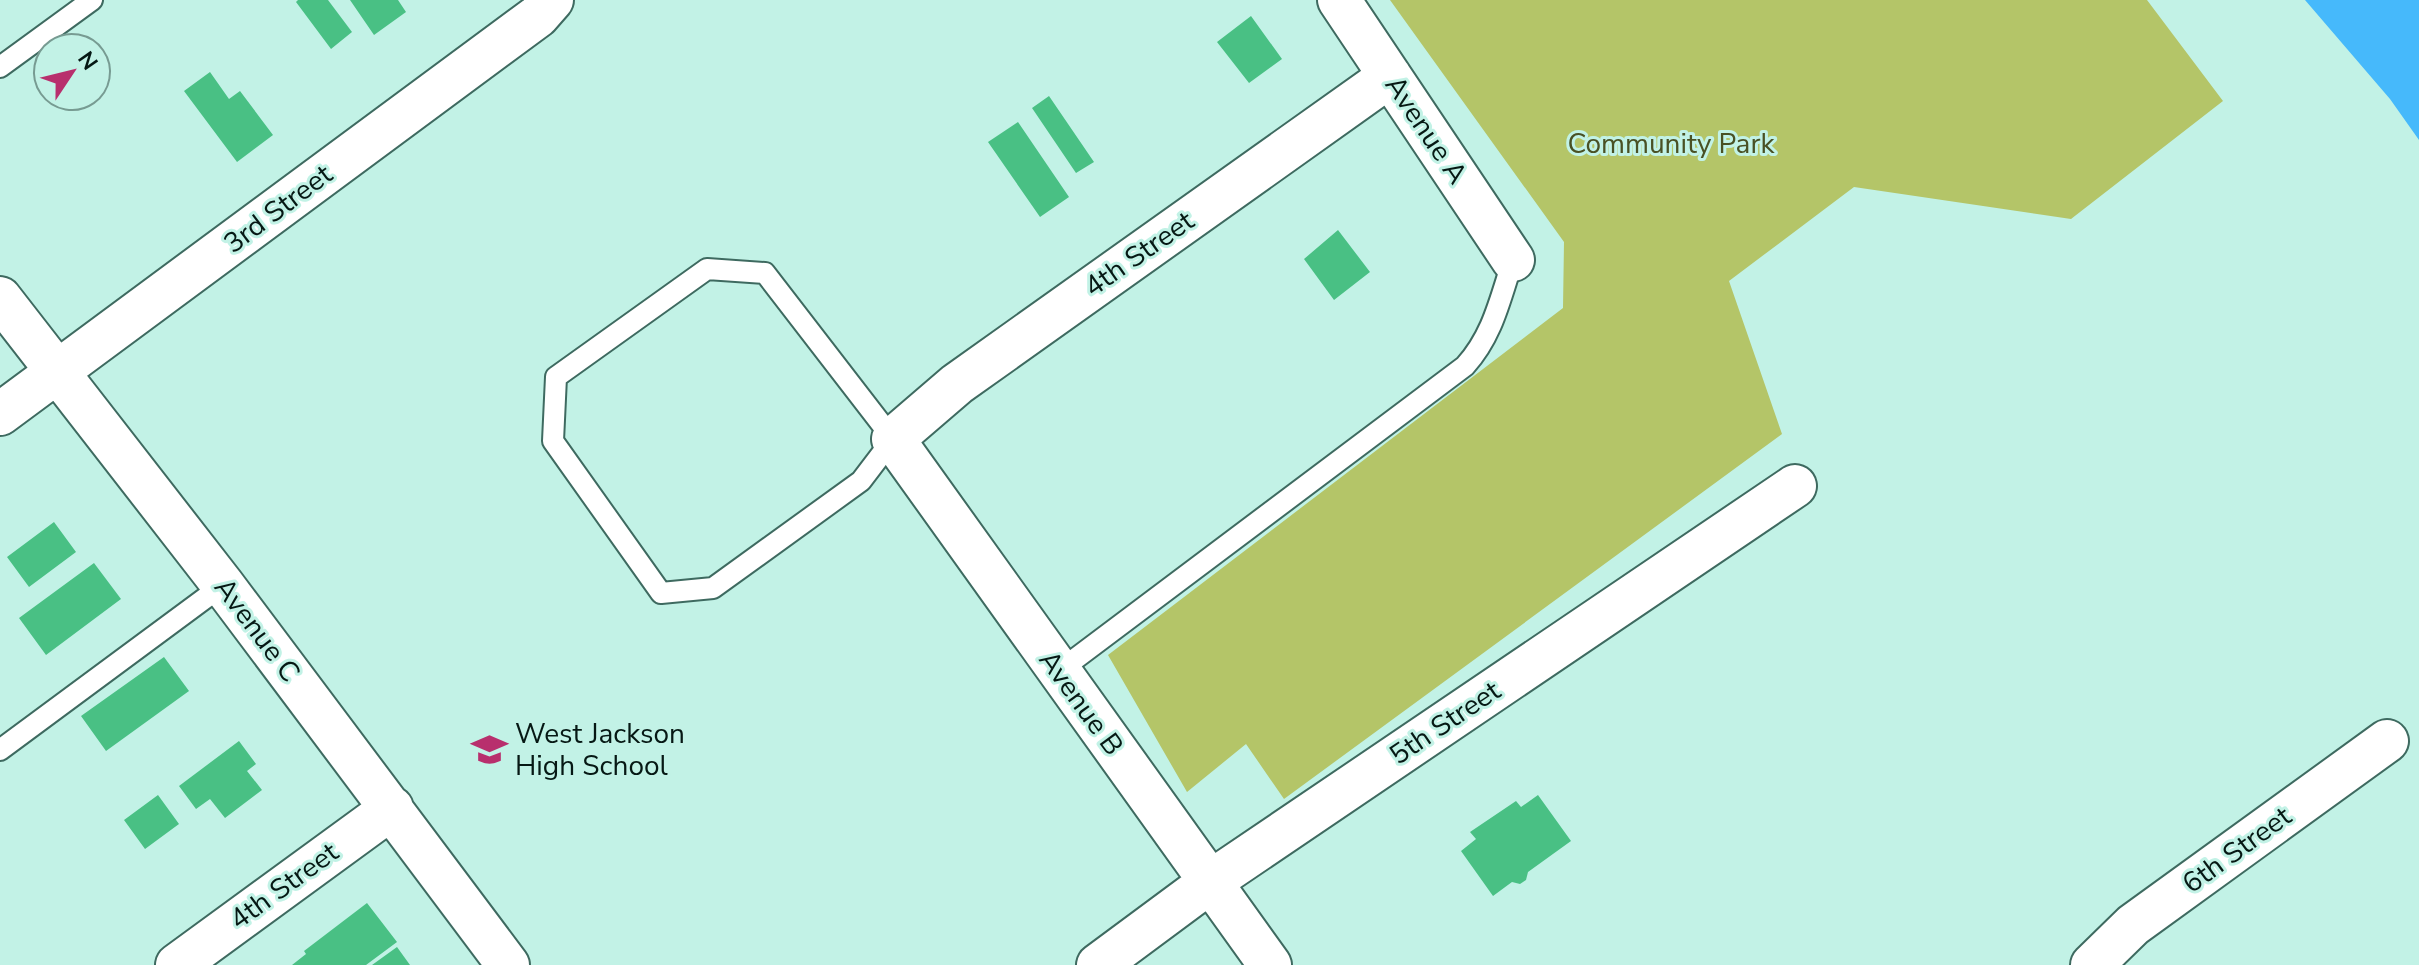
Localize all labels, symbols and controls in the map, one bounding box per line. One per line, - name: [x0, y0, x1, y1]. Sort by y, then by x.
- north arrow: [32, 32, 112, 112]
- text: N: [71, 46, 105, 76]
- street label: Avenue A: [1376, 68, 1476, 192]
- park label: Community Park: [1568, 125, 1775, 163]
- street label: 3rd Street: [216, 156, 340, 262]
- street label: 4th Street: [1076, 202, 1202, 306]
- street label: Avenue C: [205, 570, 309, 690]
- street label: Avenue B: [1030, 643, 1132, 763]
- street label: 5th Street: [1382, 672, 1508, 774]
- place label: West Jackson High School: [515, 715, 685, 785]
- school or university icon: West Jackson High School: [470, 731, 508, 769]
- street label: 6th Street: [2175, 797, 2299, 902]
- street label: 4th Street: [222, 833, 346, 938]

